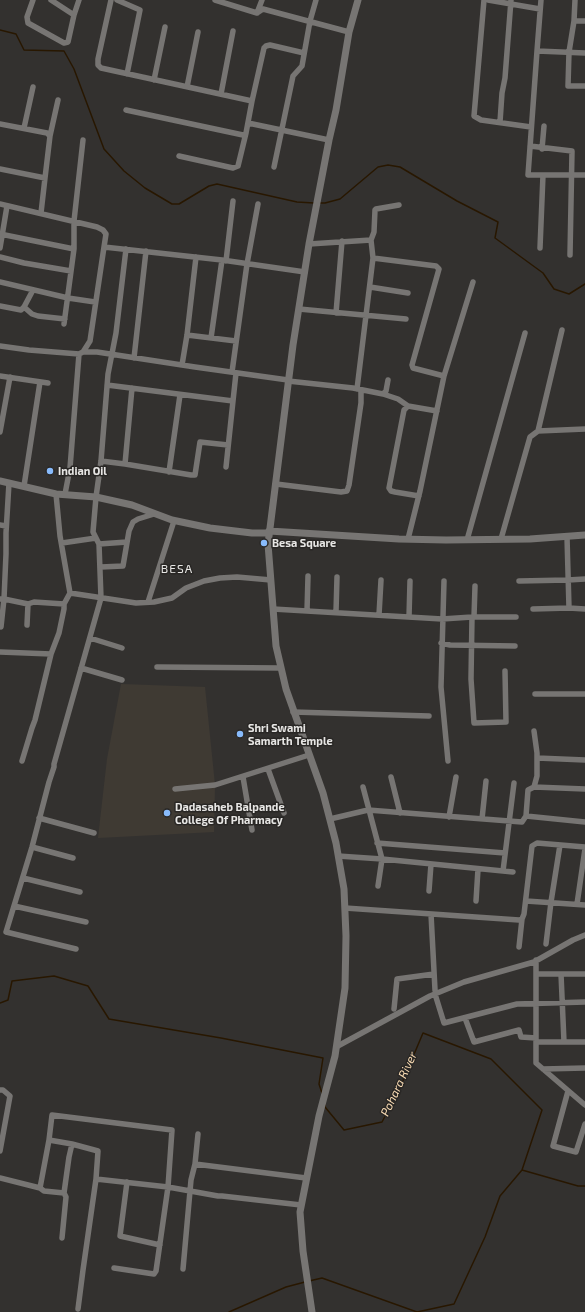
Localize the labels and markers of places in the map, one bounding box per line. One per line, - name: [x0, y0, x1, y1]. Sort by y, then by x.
- place label: Indian Oil: [58, 464, 107, 478]
- marker: Indian Oil: [45, 466, 55, 476]
- place label: Besa Square: [272, 536, 336, 550]
- marker: Besa Square: [259, 538, 269, 548]
- place label: Shri Swami Samarth Temple: [248, 721, 333, 747]
- marker: Shri Swami Samarth Temple: [235, 729, 245, 739]
- place label: Dadasaheb Balpande College Of Pharmacy: [175, 800, 285, 826]
- marker: Dadasaheb Balpande College Of Pharmacy: [162, 808, 172, 818]

